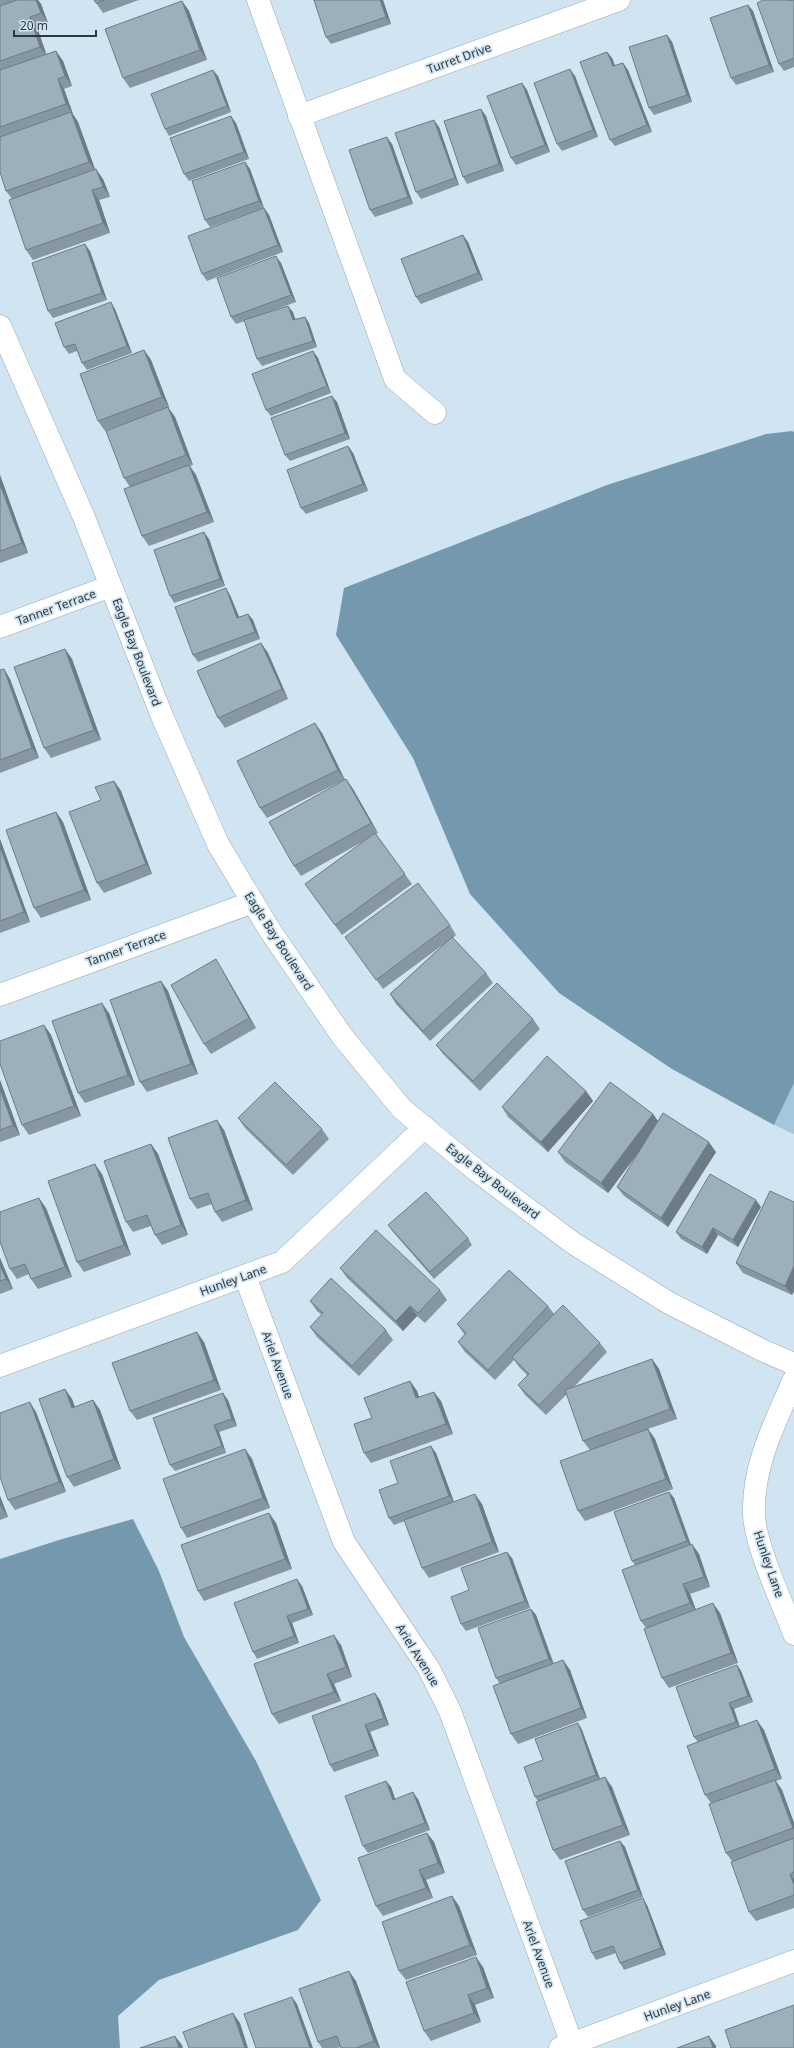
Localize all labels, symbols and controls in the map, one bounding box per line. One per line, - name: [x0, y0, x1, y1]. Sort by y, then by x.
- scale bar: [14, 12, 96, 38]
- text: 20 m: [20, 17, 48, 34]
- street label: Turret Drive: [425, 38, 494, 77]
- street label: Tanner Terrace: [14, 585, 98, 629]
- street label: Eagle Bay Boulevard: [109, 595, 165, 709]
- street label: Eagle Bay Boulevard: [241, 888, 317, 994]
- street label: Tanner Terrace: [84, 926, 168, 970]
- street label: Eagle Bay Boulevard: [443, 1139, 543, 1223]
- street label: Hunley Lane: [197, 1260, 269, 1300]
- street label: Ariel Avenue: [258, 1329, 298, 1401]
- street label: Hunley Lane: [750, 1528, 788, 1600]
- street label: Ariel Avenue: [392, 1620, 444, 1690]
- street label: Ariel Avenue: [519, 1918, 559, 1990]
- street label: Hunley Lane: [641, 1985, 713, 2025]

